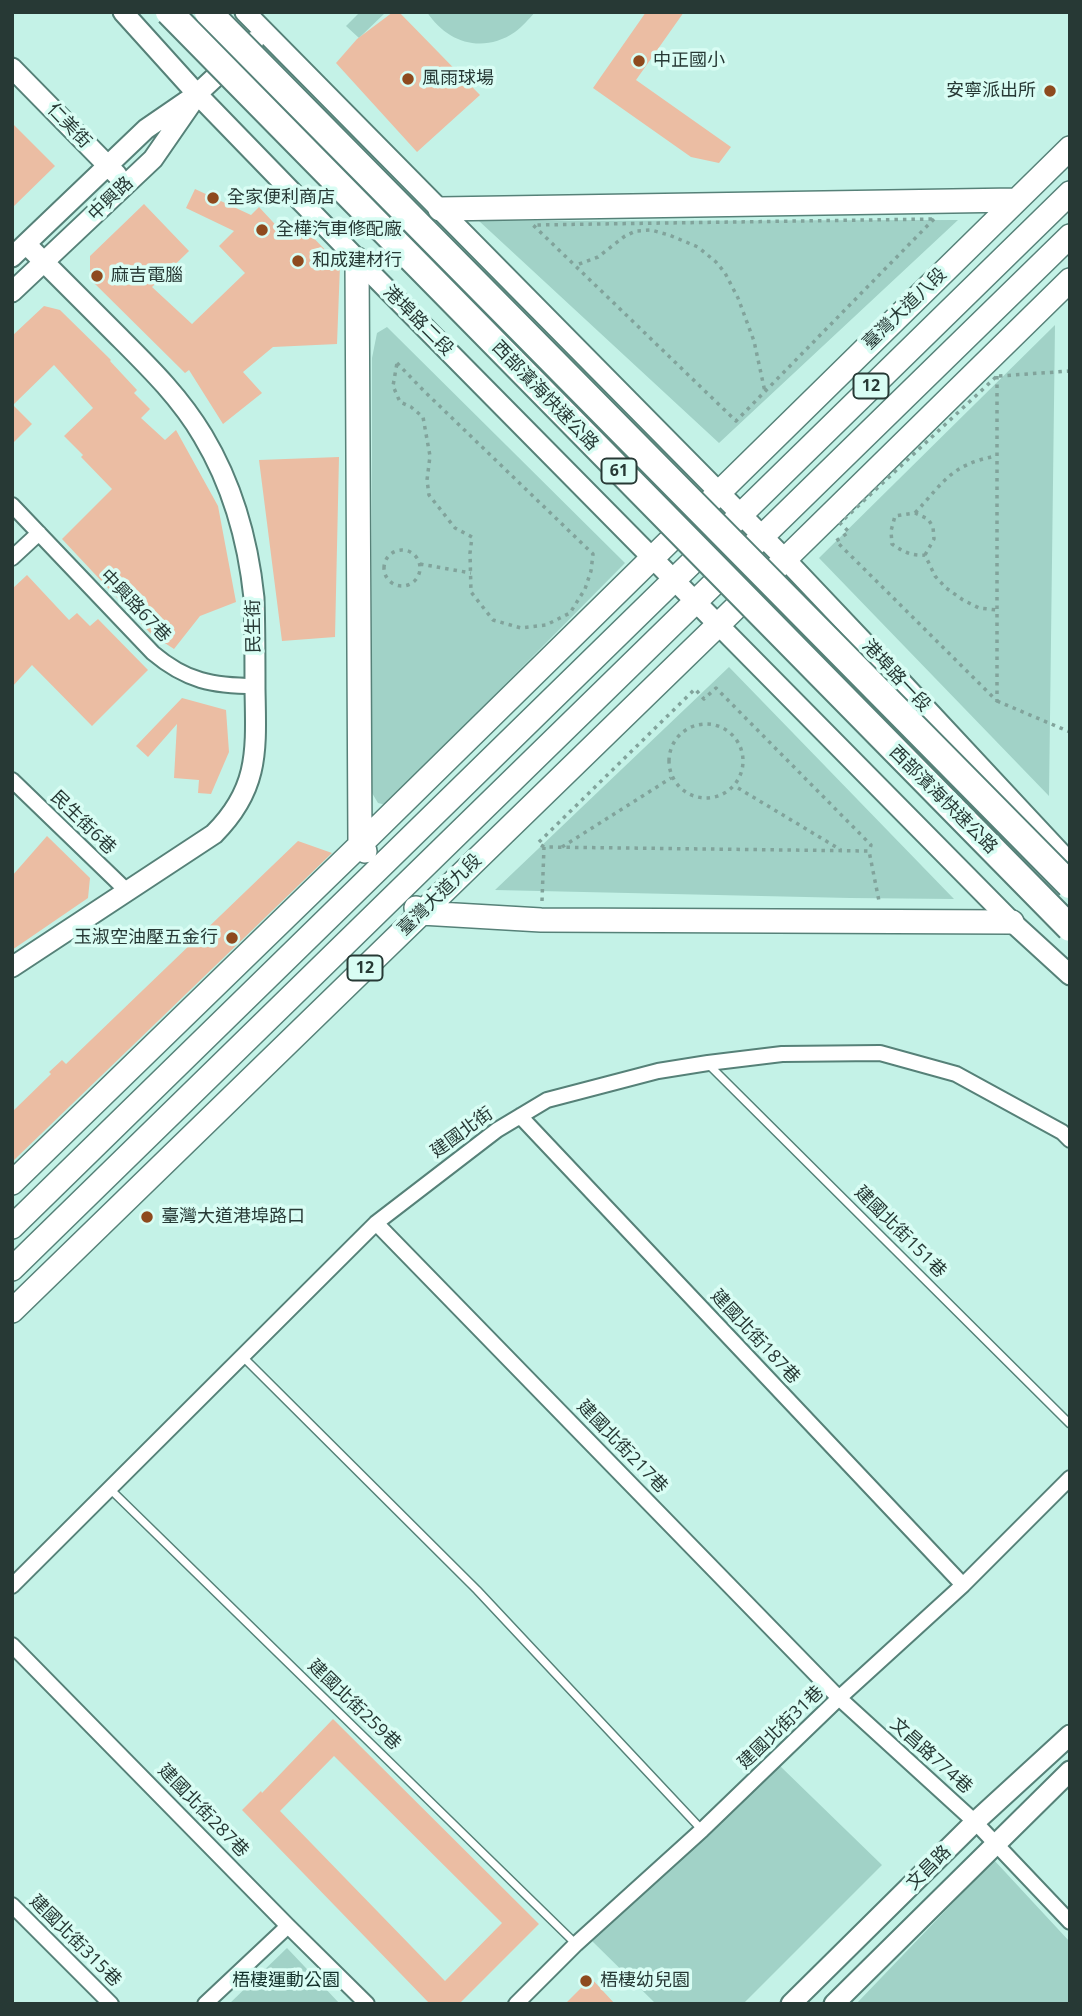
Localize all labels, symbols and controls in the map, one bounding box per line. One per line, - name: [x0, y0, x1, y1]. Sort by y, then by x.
- place label: 中正國小: [653, 50, 725, 72]
- marker: 中正國小: [631, 53, 647, 69]
- place label: 風雨球場: [422, 68, 494, 90]
- marker: 風雨球場: [400, 71, 416, 87]
- place label: 安寧派出所: [946, 80, 1036, 102]
- marker: 安寧派出所: [1042, 83, 1058, 99]
- street label: 仁美街: [42, 99, 96, 153]
- street label: 中興路: [84, 172, 138, 226]
- place label: 全家便利商店: [227, 187, 335, 209]
- marker: 全家便利商店: [205, 190, 221, 206]
- place label: 全樺汽車修配廠: [276, 219, 402, 241]
- marker: 全樺汽車修配廠: [254, 222, 270, 238]
- place label: 和成建材行: [312, 250, 402, 272]
- marker: 和成建材行: [290, 253, 306, 269]
- street label: 臺灣大道八段: [859, 264, 951, 354]
- place label: 麻吉電腦: [111, 265, 183, 287]
- marker: 麻吉電腦: [89, 268, 105, 284]
- street label: 港埠路二段: [379, 282, 457, 360]
- street label: 西部濱海快速公路: [487, 337, 603, 455]
- road number: 12: [854, 374, 888, 398]
- road number: 61: [602, 458, 636, 484]
- street label: 中興路67巷: [95, 565, 175, 647]
- street label: 民生街: [243, 599, 265, 653]
- street label: 港埠路一段: [857, 636, 935, 716]
- street label: 西部濱海快速公路: [884, 741, 1002, 859]
- street label: 民生街6巷: [46, 787, 120, 859]
- street label: 臺灣大道九段: [394, 850, 486, 940]
- place label: 玉淑空油壓五金行: [74, 927, 218, 949]
- marker: 玉淑空油壓五金行: [224, 930, 240, 946]
- road number: 12: [348, 956, 382, 980]
- street label: 建國北街: [427, 1103, 497, 1163]
- street label: 建國北街151巷: [850, 1182, 950, 1282]
- place label: 臺灣大道港埠路口: [161, 1206, 305, 1228]
- marker: 臺灣大道港埠路口: [139, 1209, 155, 1225]
- street label: 建國北街187巷: [706, 1285, 804, 1389]
- street label: 建國北街217巷: [572, 1396, 672, 1498]
- street label: 建國北街259巷: [303, 1655, 405, 1755]
- street label: 建國北街31巷: [734, 1682, 828, 1774]
- street label: 文昌路774巷: [886, 1714, 976, 1798]
- street label: 建國北街287巷: [153, 1760, 253, 1862]
- street label: 文昌路: [902, 1841, 956, 1895]
- street label: 建國北街315巷: [25, 1891, 125, 1991]
- park label: 梧棲運動公園: [232, 1970, 340, 1992]
- place label: 梧棲幼兒園: [600, 1970, 690, 1992]
- marker: 梧棲幼兒園: [578, 1973, 594, 1989]

